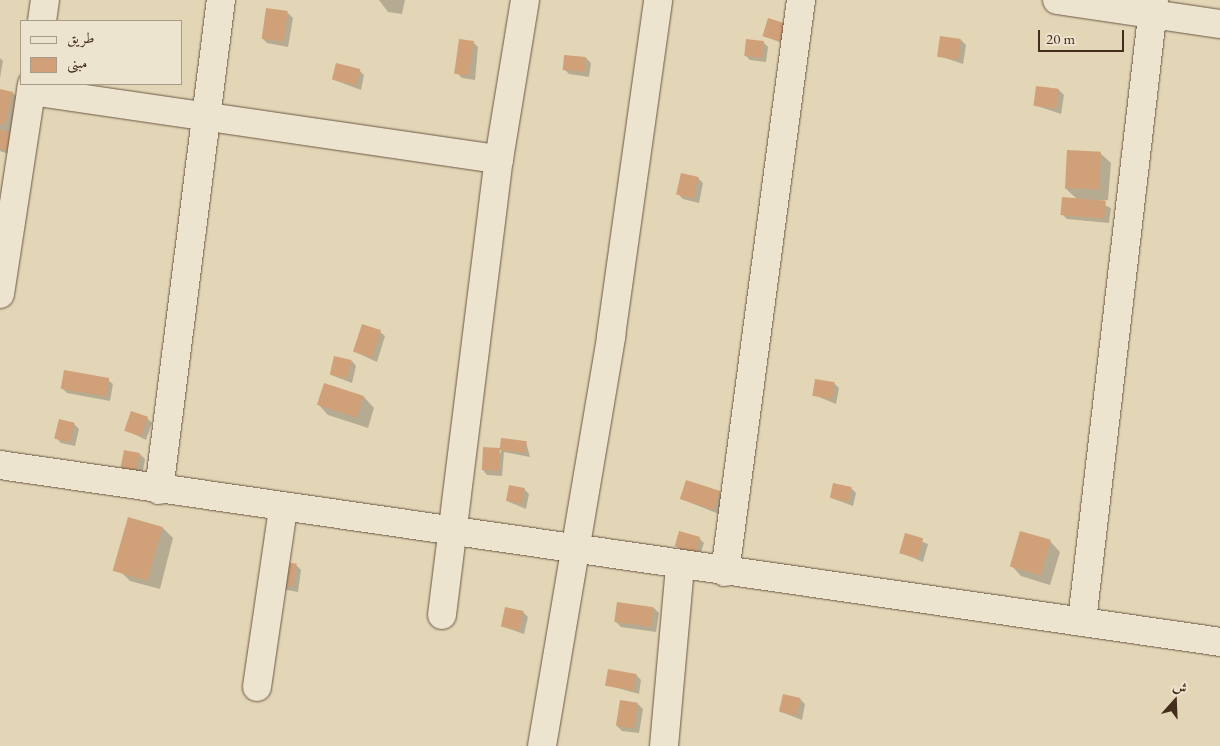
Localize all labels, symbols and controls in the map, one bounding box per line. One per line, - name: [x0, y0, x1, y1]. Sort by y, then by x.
- legend: [20, 20, 182, 85]
- scale bar: [1040, 20, 1126, 52]
- text: طريق: [67, 28, 94, 47]
- text: 20 m: [1046, 29, 1075, 48]
- text: مبنى: [67, 53, 87, 72]
- north arrow: [1150, 676, 1200, 726]
- text: ش: [1171, 676, 1190, 698]

